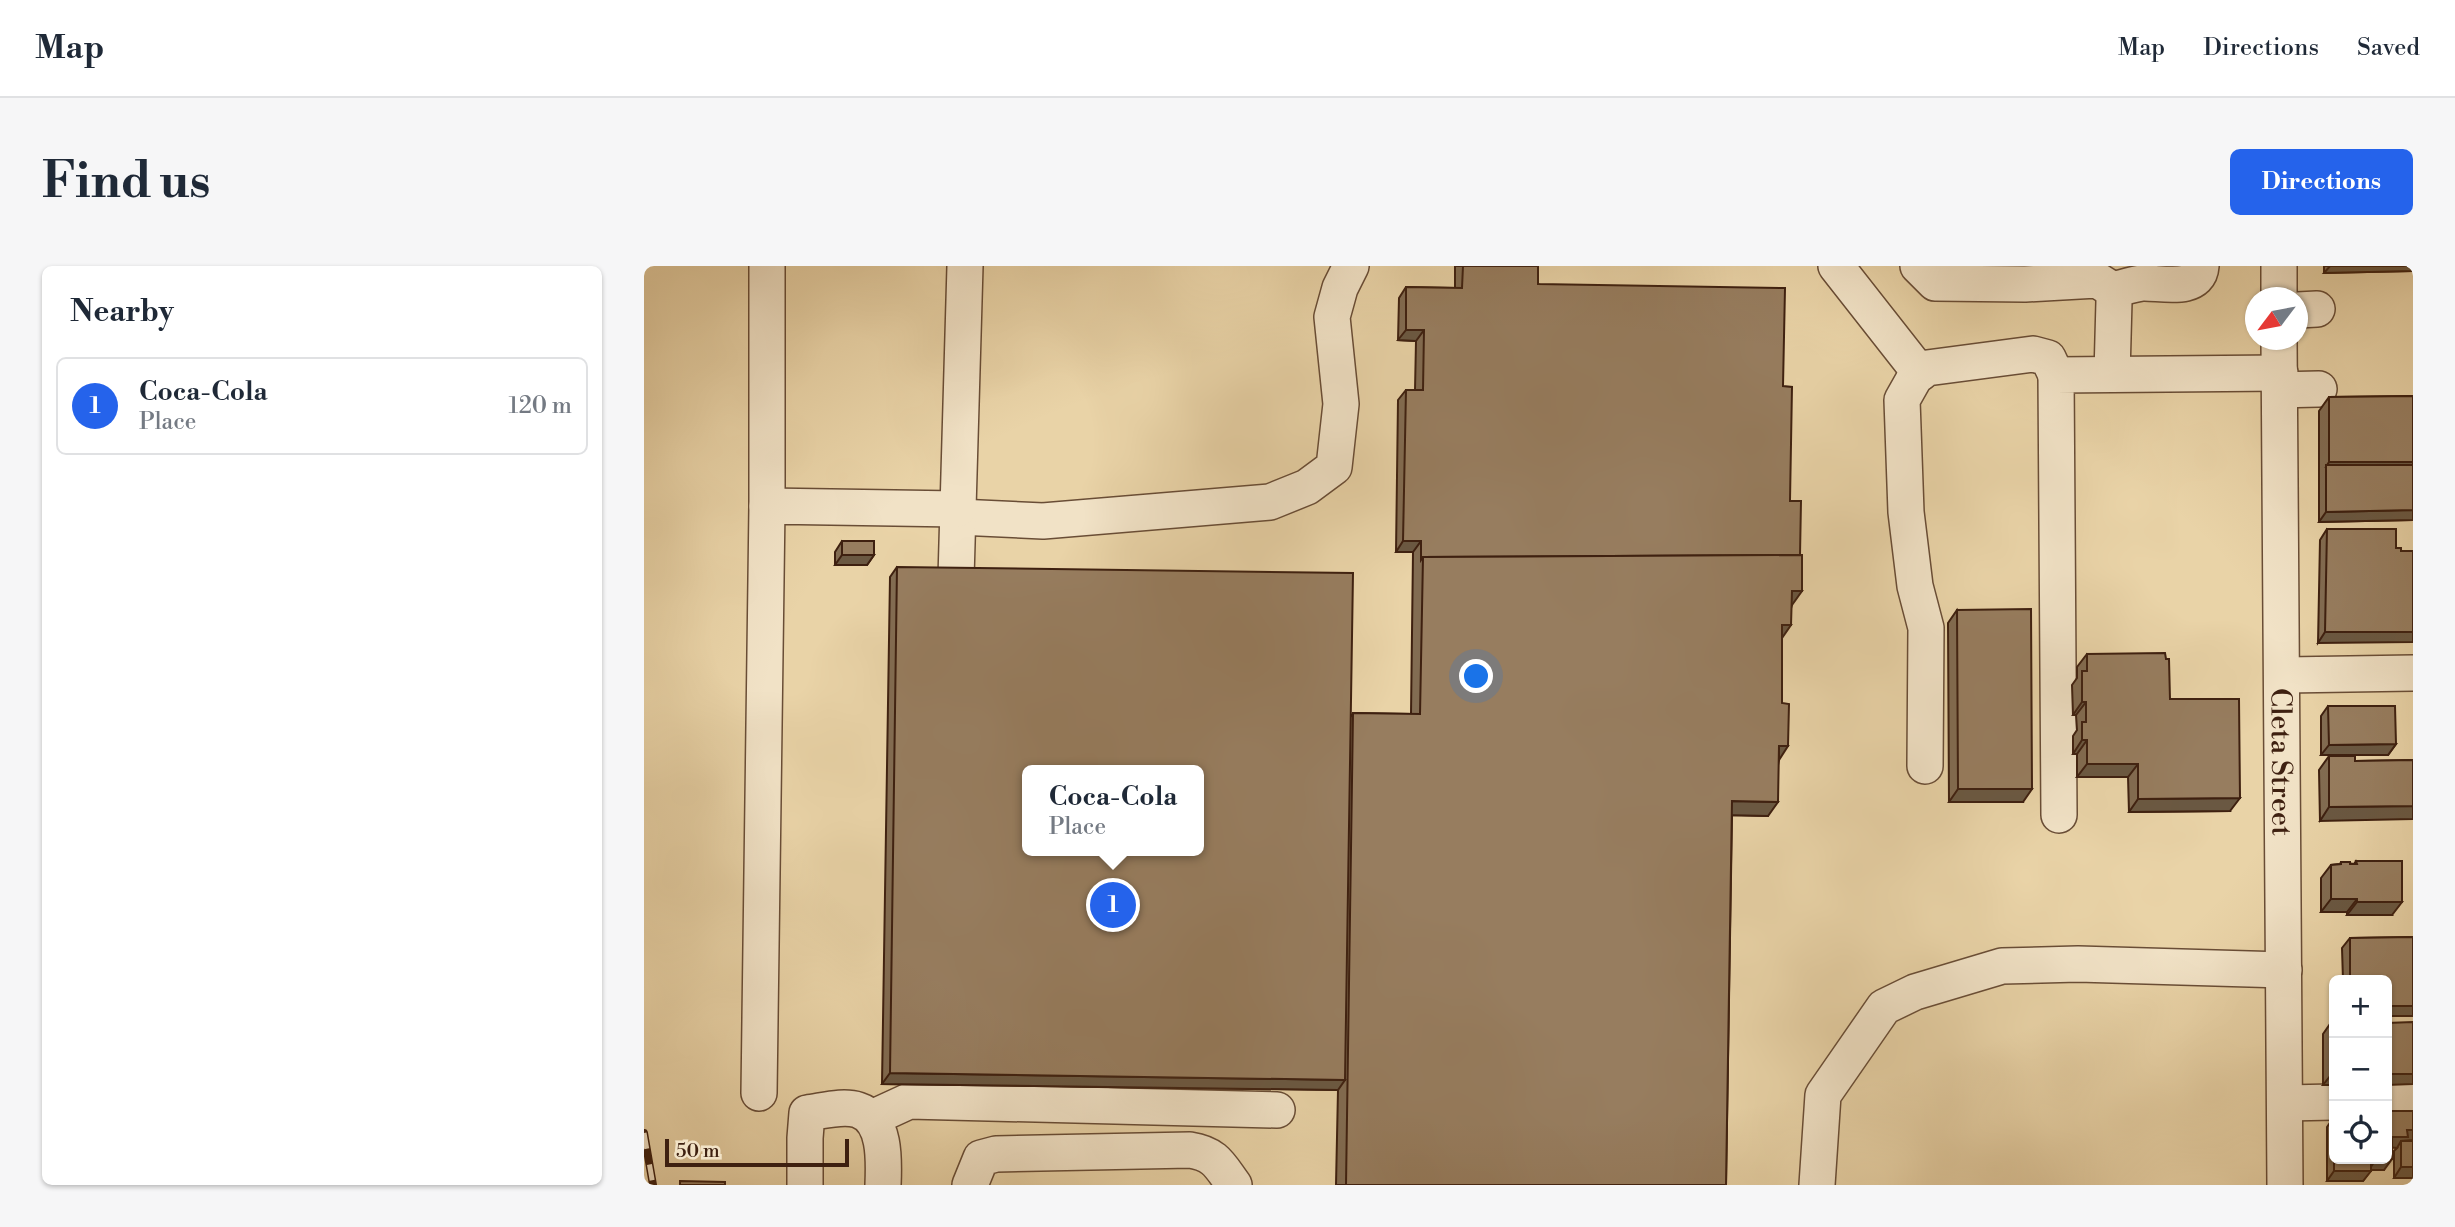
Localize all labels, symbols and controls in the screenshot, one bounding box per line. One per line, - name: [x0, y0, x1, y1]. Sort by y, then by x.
- text: Map: [35, 28, 104, 69]
- text: Map: [2118, 33, 2165, 63]
- text: Directions: [2203, 33, 2319, 63]
- text: Saved: [2357, 33, 2420, 63]
- button: Directions: [2230, 149, 2413, 215]
- text: Find us: [42, 152, 211, 213]
- north arrow: [2245, 287, 2308, 350]
- text: Nearby: [70, 293, 174, 331]
- text: Coca-Cola: [139, 376, 268, 408]
- text: 1: [89, 392, 101, 420]
- text: 120 m: [508, 392, 572, 420]
- text: Place: [139, 408, 196, 436]
- your location: [1459, 659, 1493, 693]
- street label: Cleta Street: [2262, 688, 2299, 836]
- popup: [1022, 765, 1204, 856]
- text: Coca-Cola: [1049, 781, 1177, 813]
- text: Place: [1049, 813, 1106, 841]
- pin: 1: [1090, 879, 1136, 931]
- map controls: [2329, 975, 2392, 1164]
- button: +: [2329, 975, 2392, 1038]
- button: −: [2329, 1038, 2392, 1101]
- button: locate: [2329, 1101, 2392, 1164]
- scale bar: [665, 1136, 849, 1168]
- text: 50 m: [676, 1139, 720, 1163]

